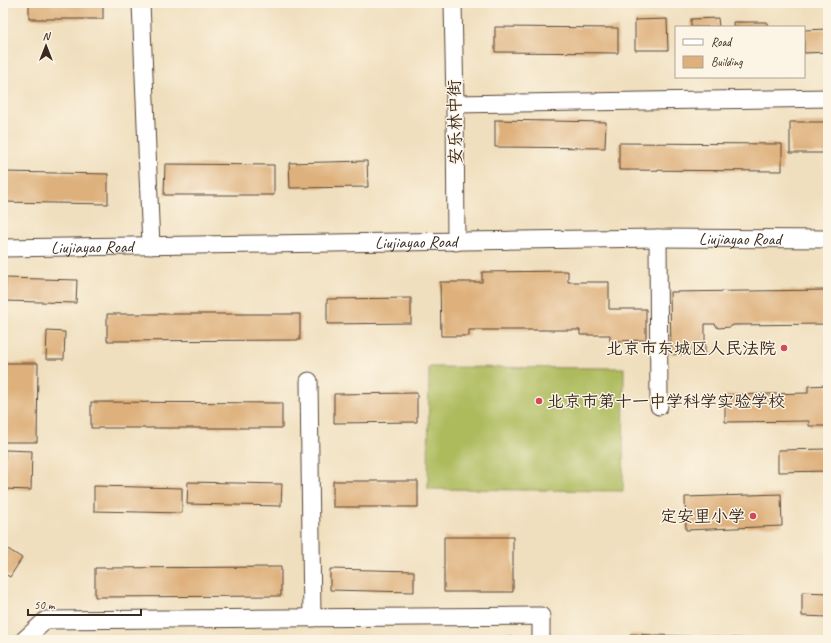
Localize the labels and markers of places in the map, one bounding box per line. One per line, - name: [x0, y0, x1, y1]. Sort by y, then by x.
- place label: 北京市东城区人民法院: [606, 338, 776, 359]
- marker: 北京市东城区人民法院: [779, 343, 789, 353]
- place label: 北京市第十一中学科学实验学校: [547, 391, 785, 412]
- marker: 北京市第十一中学科学实验学校: [534, 396, 544, 406]
- place label: 定安里小学: [660, 506, 745, 527]
- marker: 定安里小学: [748, 511, 758, 521]

